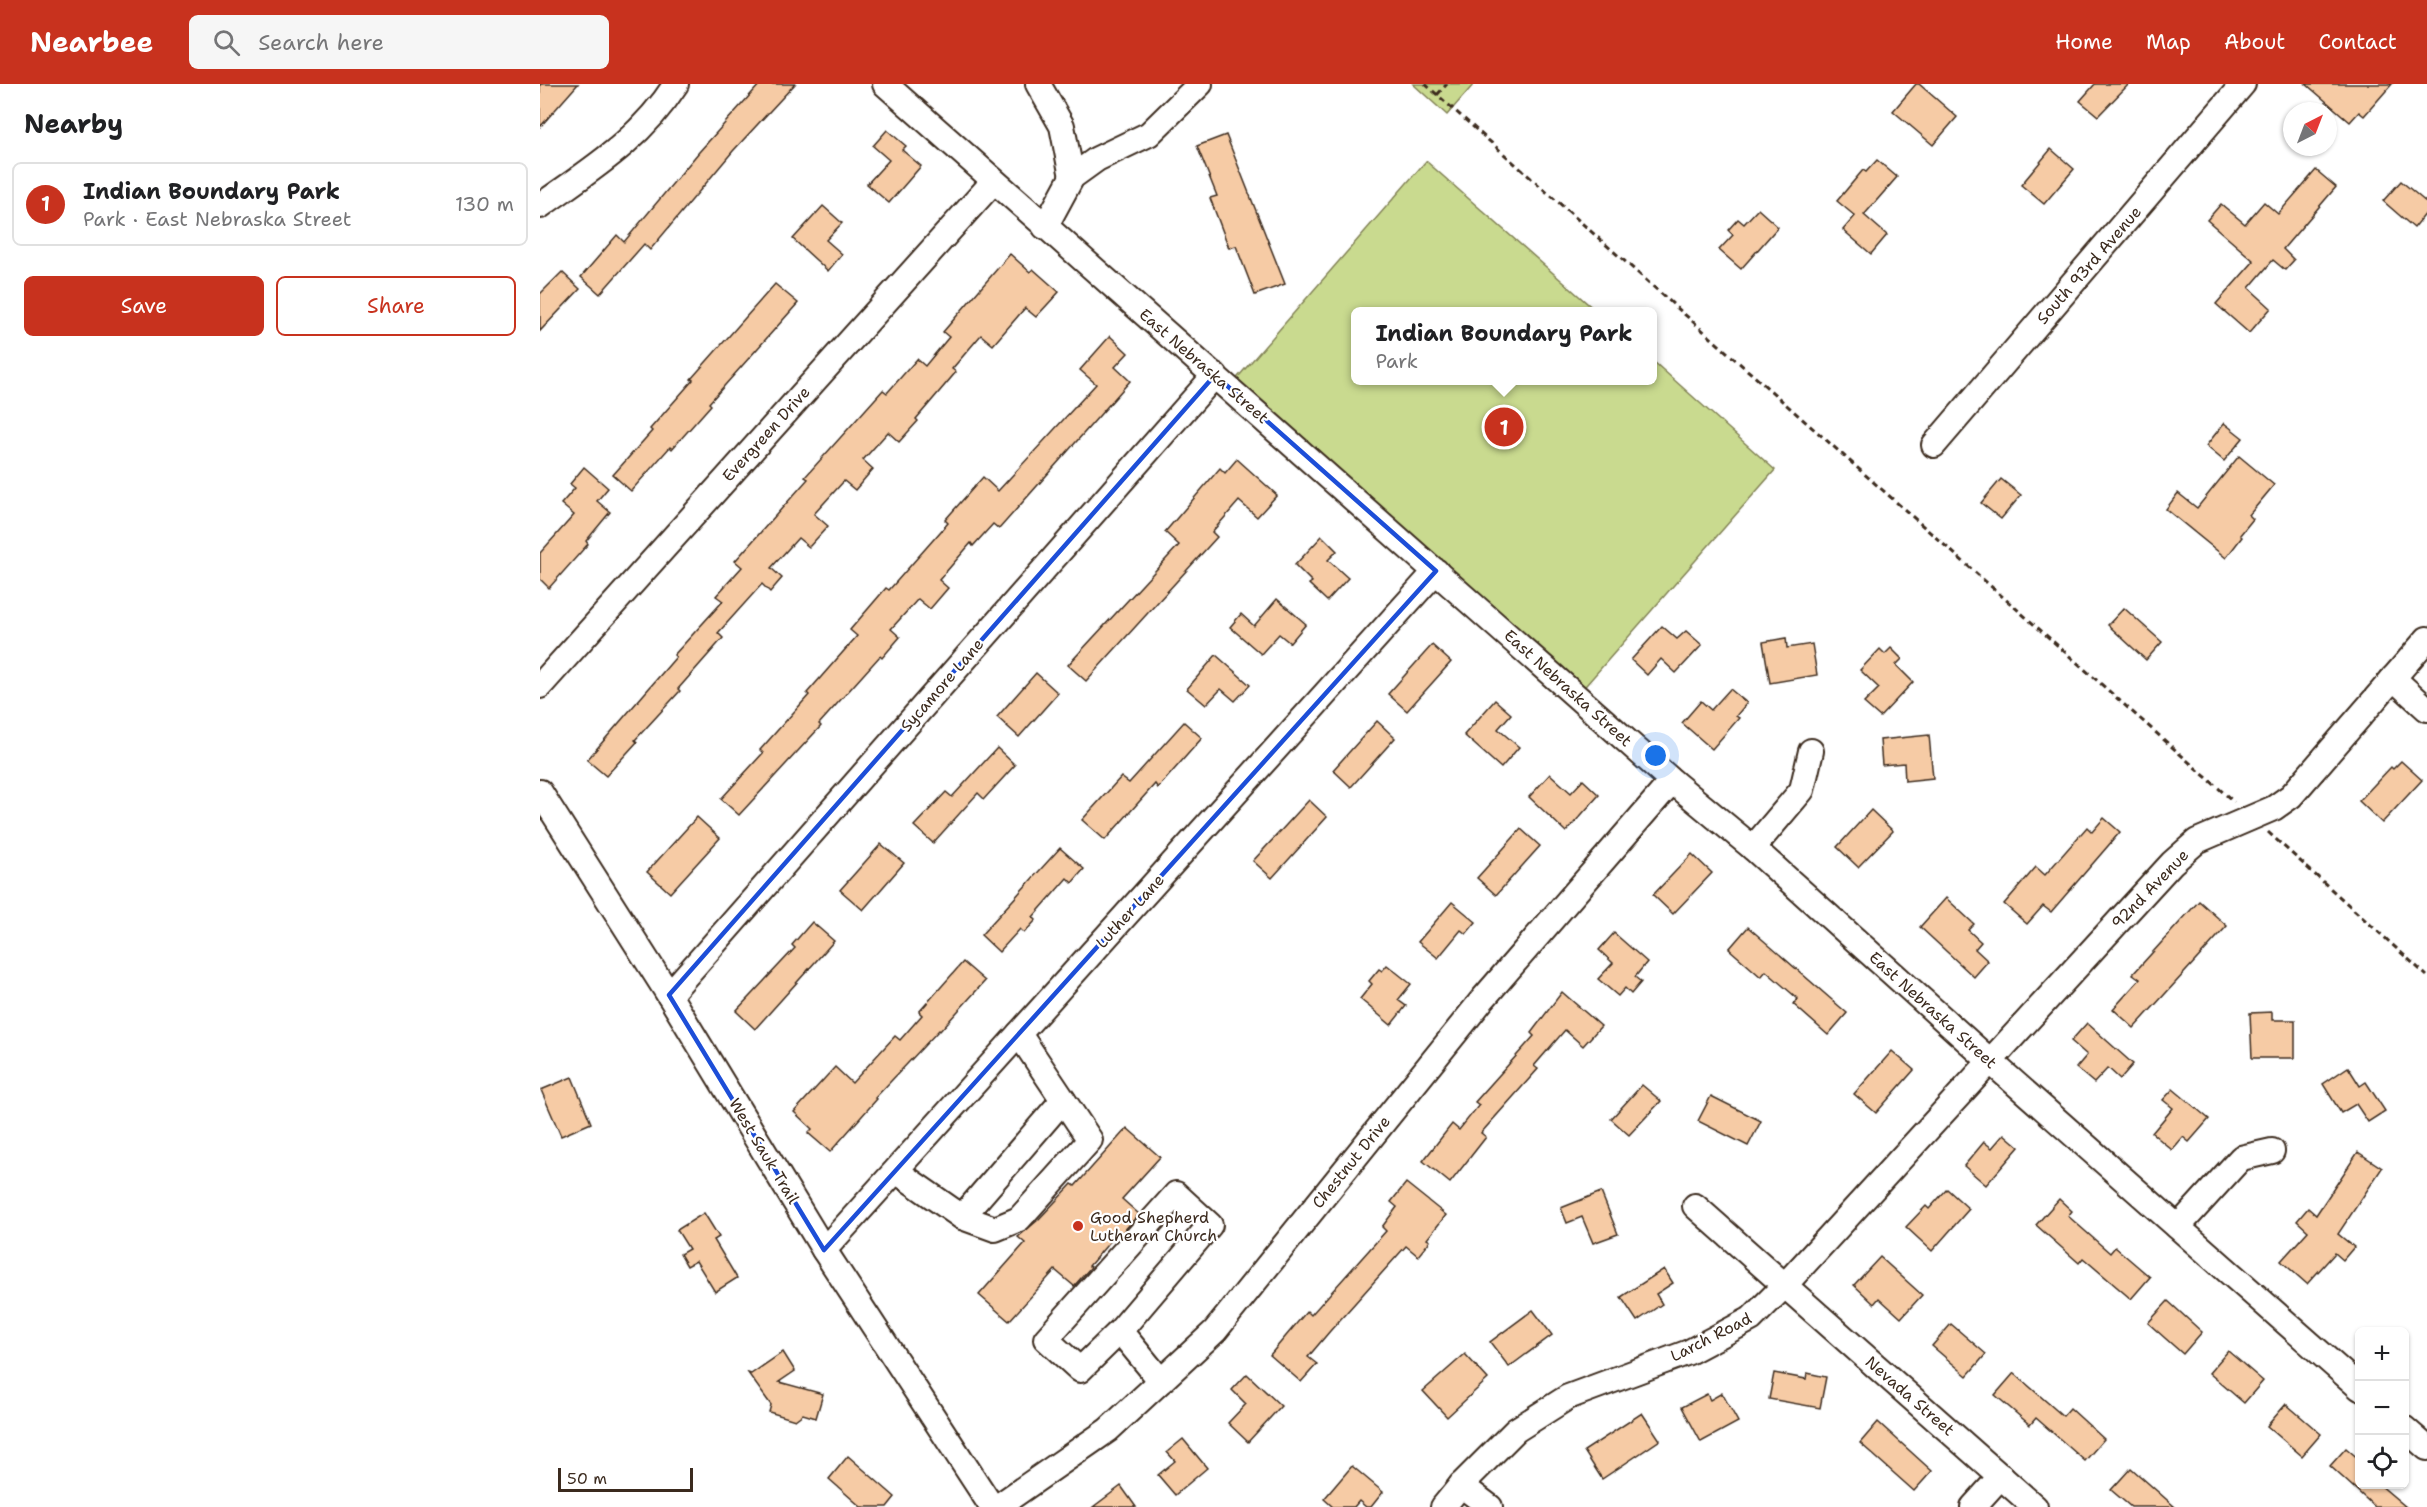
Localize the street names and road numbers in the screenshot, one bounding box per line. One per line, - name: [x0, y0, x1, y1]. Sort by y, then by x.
- street label: South 93rd Avenue: [2032, 202, 2146, 328]
- street label: East Nebraska Street: [1135, 304, 1273, 428]
- street label: Evergreen Drive: [718, 382, 814, 486]
- street label: East Nebraska Street: [1500, 625, 1636, 751]
- street label: Sycamore Lane: [896, 634, 988, 736]
- street label: 92nd Avenue: [2107, 845, 2193, 933]
- street label: Luther Lane: [1091, 869, 1169, 953]
- street label: East Nebraska Street: [1865, 947, 2001, 1073]
- street label: West Sauk Trail: [724, 1094, 804, 1208]
- street label: Chestnut Drive: [1307, 1111, 1395, 1213]
- street label: Larch Road: [1667, 1308, 1755, 1366]
- street label: Nevada Street: [1861, 1352, 1959, 1440]

